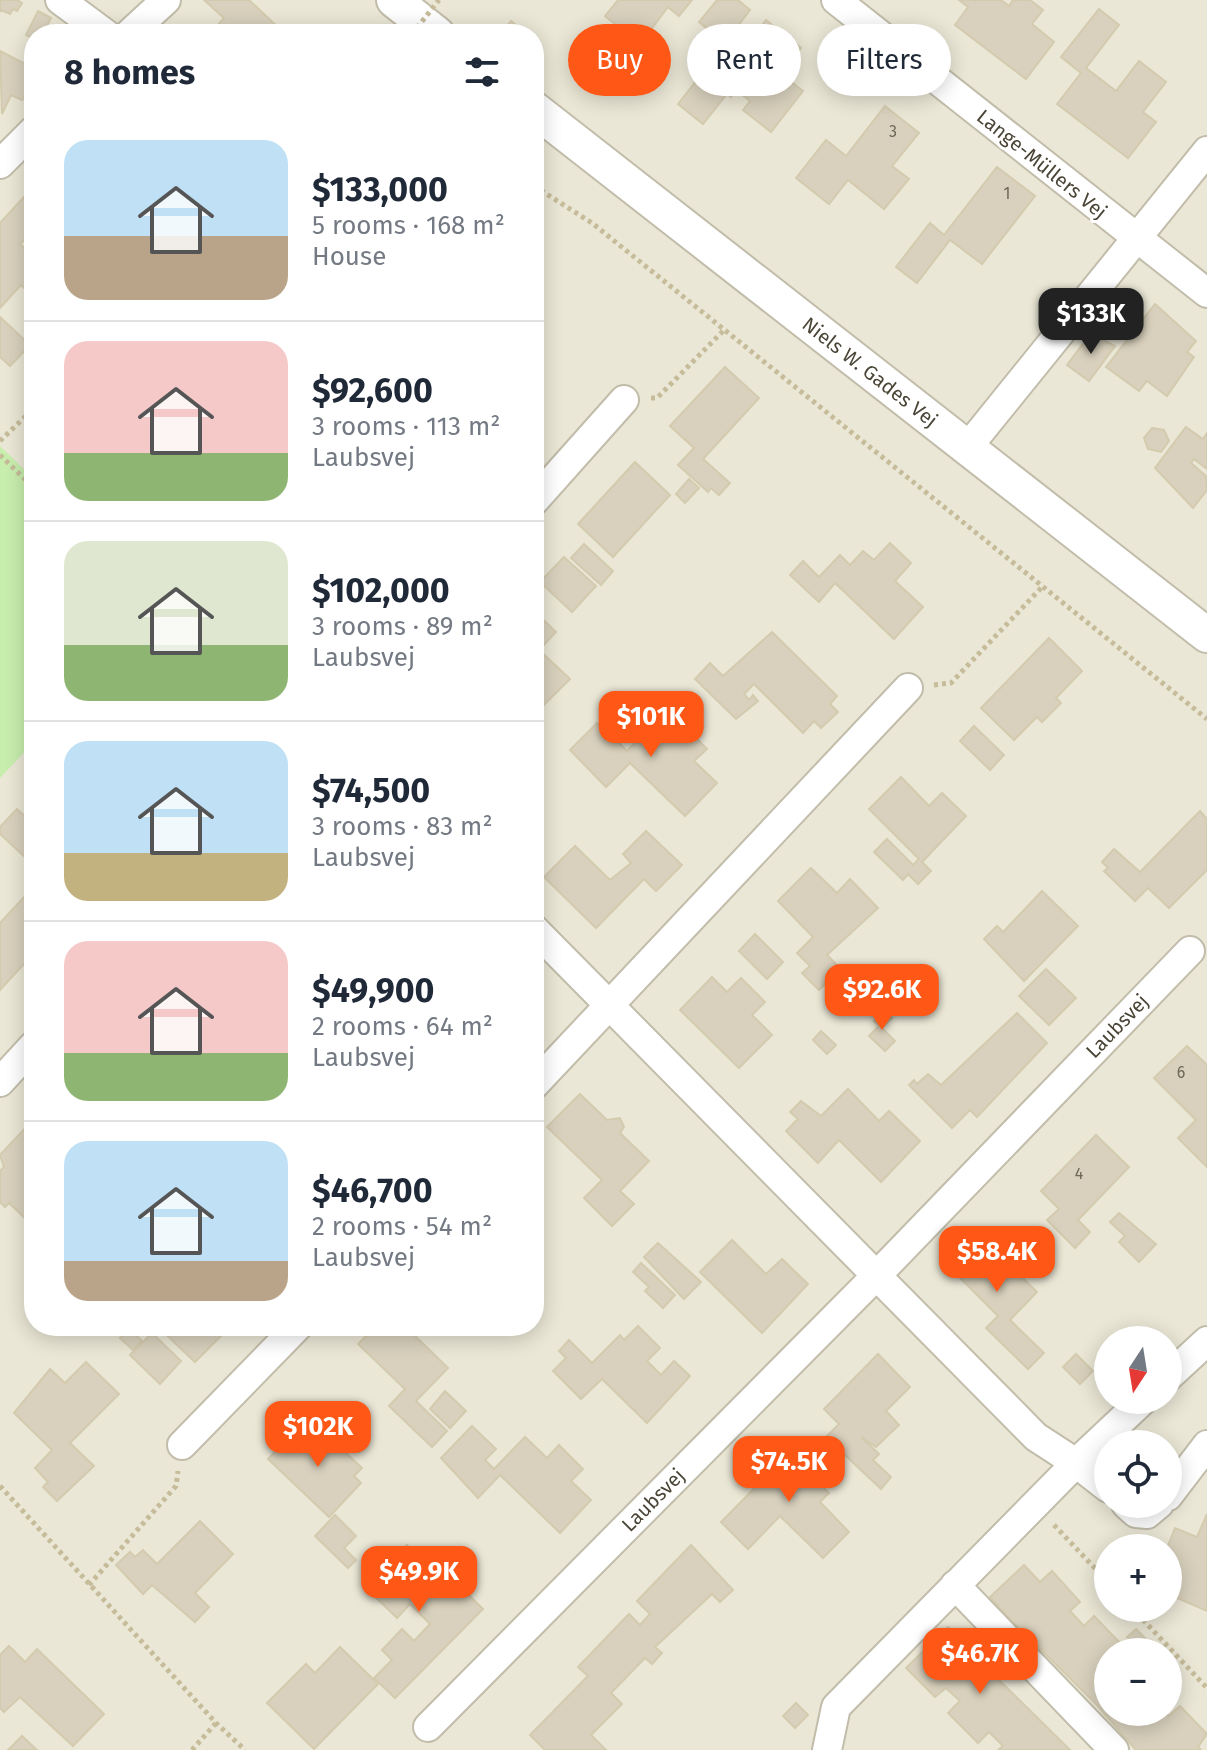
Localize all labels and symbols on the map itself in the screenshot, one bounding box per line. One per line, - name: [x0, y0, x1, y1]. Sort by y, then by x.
- street label: Lange-Müllers Vej: [972, 104, 1112, 224]
- house number: 3: [889, 122, 897, 141]
- house number: 1: [1004, 184, 1010, 203]
- pin: $133K: [1035, 288, 1147, 356]
- street label: Niels W. Gades Vej: [798, 312, 942, 432]
- pin: $101K: [595, 691, 707, 759]
- pin: $92.6K: [817, 964, 947, 1032]
- street label: Laubsvej: [1081, 989, 1153, 1063]
- house number: 6: [1177, 1063, 1185, 1082]
- house number: 4: [1075, 1164, 1084, 1183]
- pin: $58.4K: [932, 1226, 1062, 1294]
- north arrow: [1094, 1326, 1182, 1414]
- pin: $102K: [262, 1401, 374, 1469]
- pin: $74.5K: [724, 1436, 854, 1504]
- street label: Laubsvej: [616, 1463, 690, 1537]
- pin: $49.9K: [354, 1546, 484, 1614]
- pin: $46.7K: [915, 1628, 1045, 1696]

